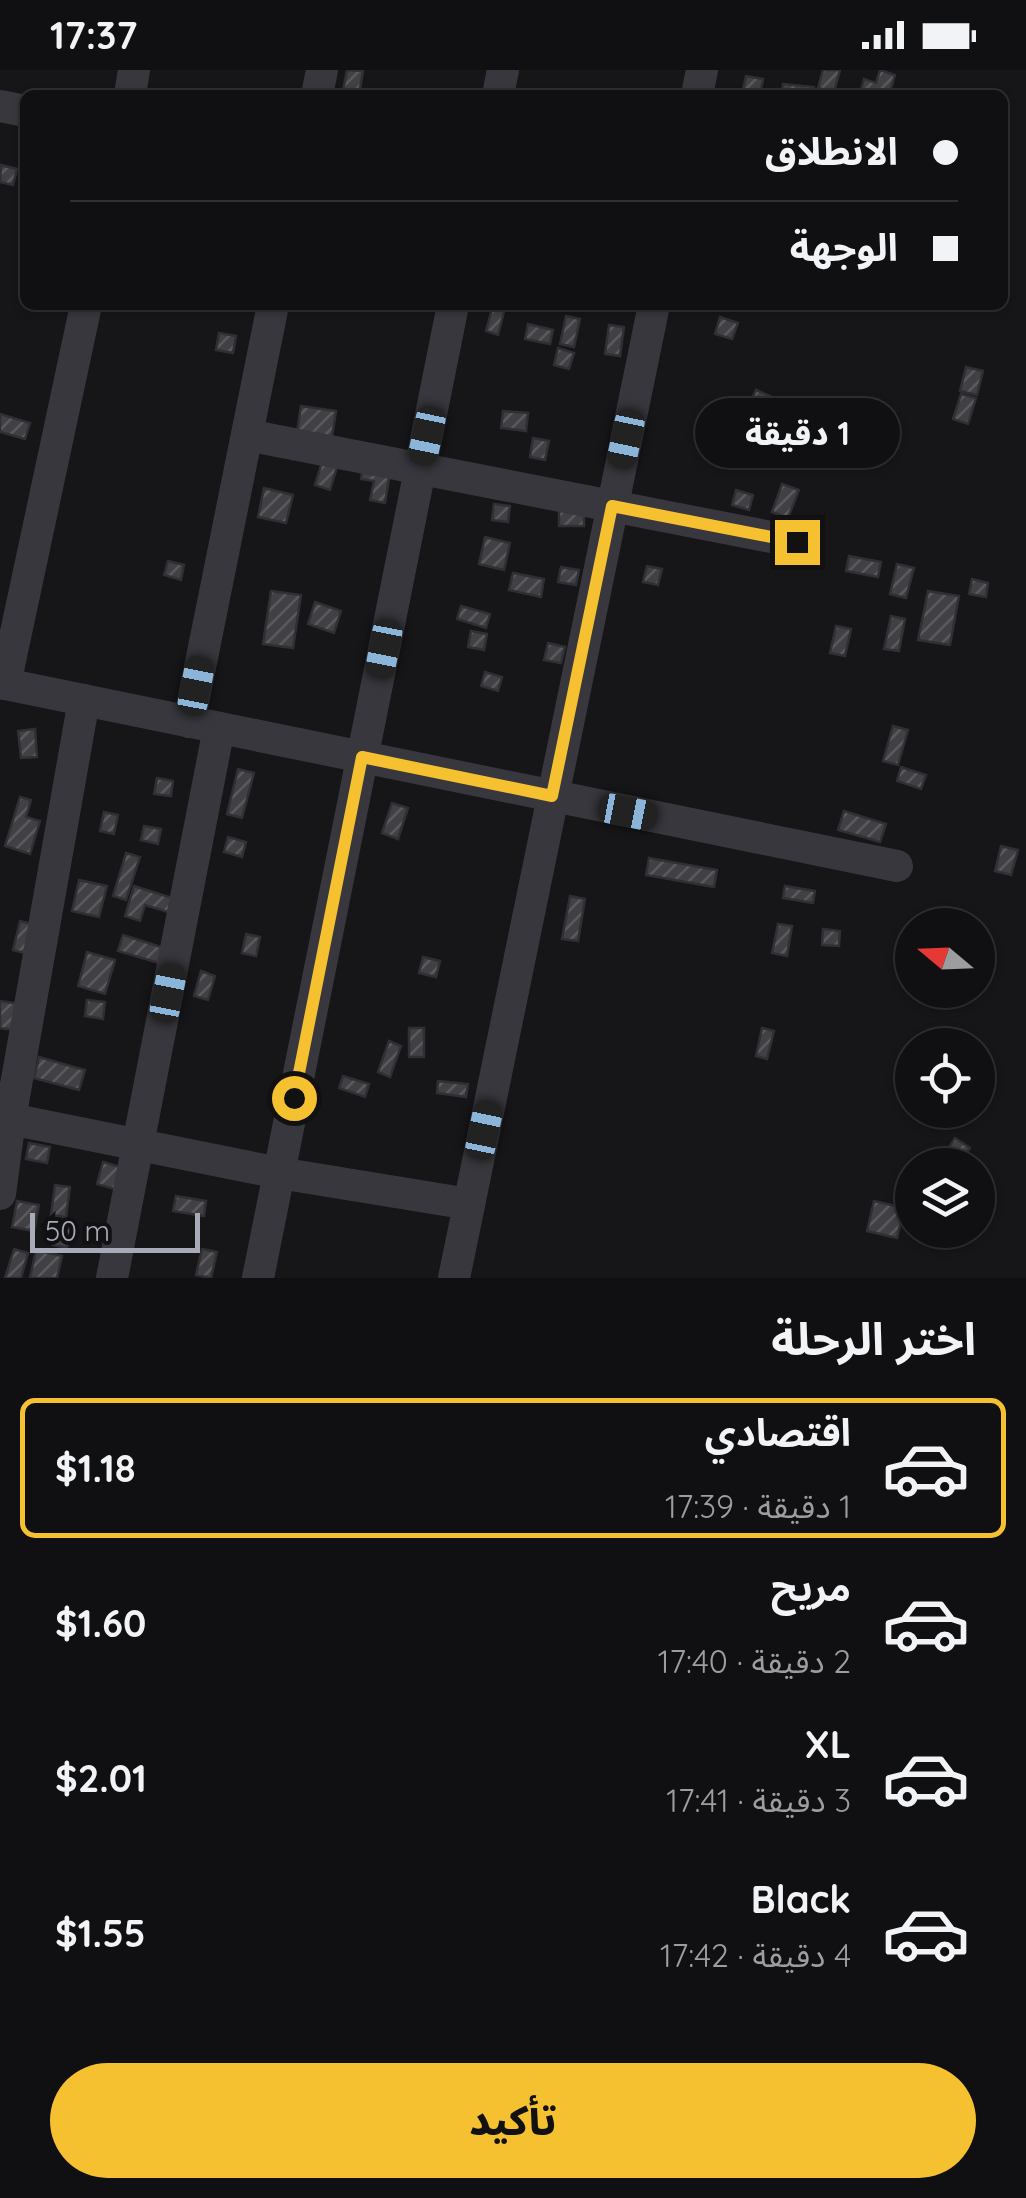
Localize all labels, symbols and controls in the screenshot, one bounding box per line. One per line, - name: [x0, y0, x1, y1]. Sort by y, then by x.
- text: 17:37: [50, 11, 137, 59]
- text: الانطلاق: [765, 127, 898, 175]
- text: الوجهة: [790, 223, 898, 271]
- callout: 1 دقيقة: [694, 397, 900, 467]
- car: [406, 404, 448, 468]
- car: [605, 407, 647, 471]
- text: 1 دقيقة: [745, 413, 850, 453]
- route end: [775, 520, 820, 565]
- car: [364, 617, 404, 681]
- car: [176, 654, 216, 718]
- car: [596, 792, 660, 832]
- north arrow: [895, 908, 995, 1008]
- map controls: [895, 908, 995, 1248]
- car: [148, 961, 188, 1025]
- button: locate: [895, 1028, 995, 1128]
- route start: [272, 1076, 317, 1121]
- car: [463, 1098, 505, 1162]
- button: layers: [895, 1148, 995, 1248]
- scale bar: [30, 1208, 200, 1252]
- text: 50 m: [45, 1213, 110, 1248]
- text: اختر الرحلة: [771, 1310, 976, 1366]
- text: اقتصادي: [705, 1408, 851, 1456]
- icon: car: [881, 1423, 971, 1513]
- text: $1.18: [55, 1444, 136, 1492]
- text: 1 دقيقة · 17:39: [665, 1486, 851, 1526]
- text: مريح: [771, 1563, 851, 1611]
- icon: car: [881, 1578, 971, 1668]
- text: $1.60: [55, 1599, 146, 1647]
- text: 2 دقيقة · 17:40: [658, 1641, 851, 1681]
- text: XL: [805, 1720, 851, 1768]
- icon: car: [881, 1733, 971, 1823]
- text: $2.01: [55, 1754, 147, 1802]
- text: 3 دقيقة · 17:41: [666, 1780, 851, 1820]
- text: Black: [751, 1875, 851, 1923]
- icon: car: [881, 1888, 971, 1978]
- text: $1.55: [55, 1909, 146, 1957]
- text: 4 دقيقة · 17:42: [660, 1935, 851, 1975]
- button: تأكيد: [50, 2063, 976, 2178]

